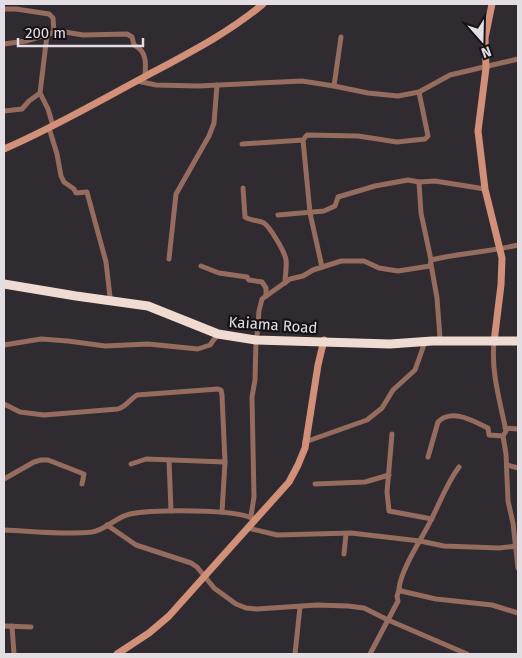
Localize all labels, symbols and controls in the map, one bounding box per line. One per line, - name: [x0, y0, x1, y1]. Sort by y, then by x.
- scale bar: [18, 15, 142, 47]
- north arrow: [457, 15, 507, 65]
- text: 200 m: [25, 24, 66, 42]
- text: N: [479, 42, 494, 61]
- street label: Kaiama Road: [228, 313, 318, 337]

